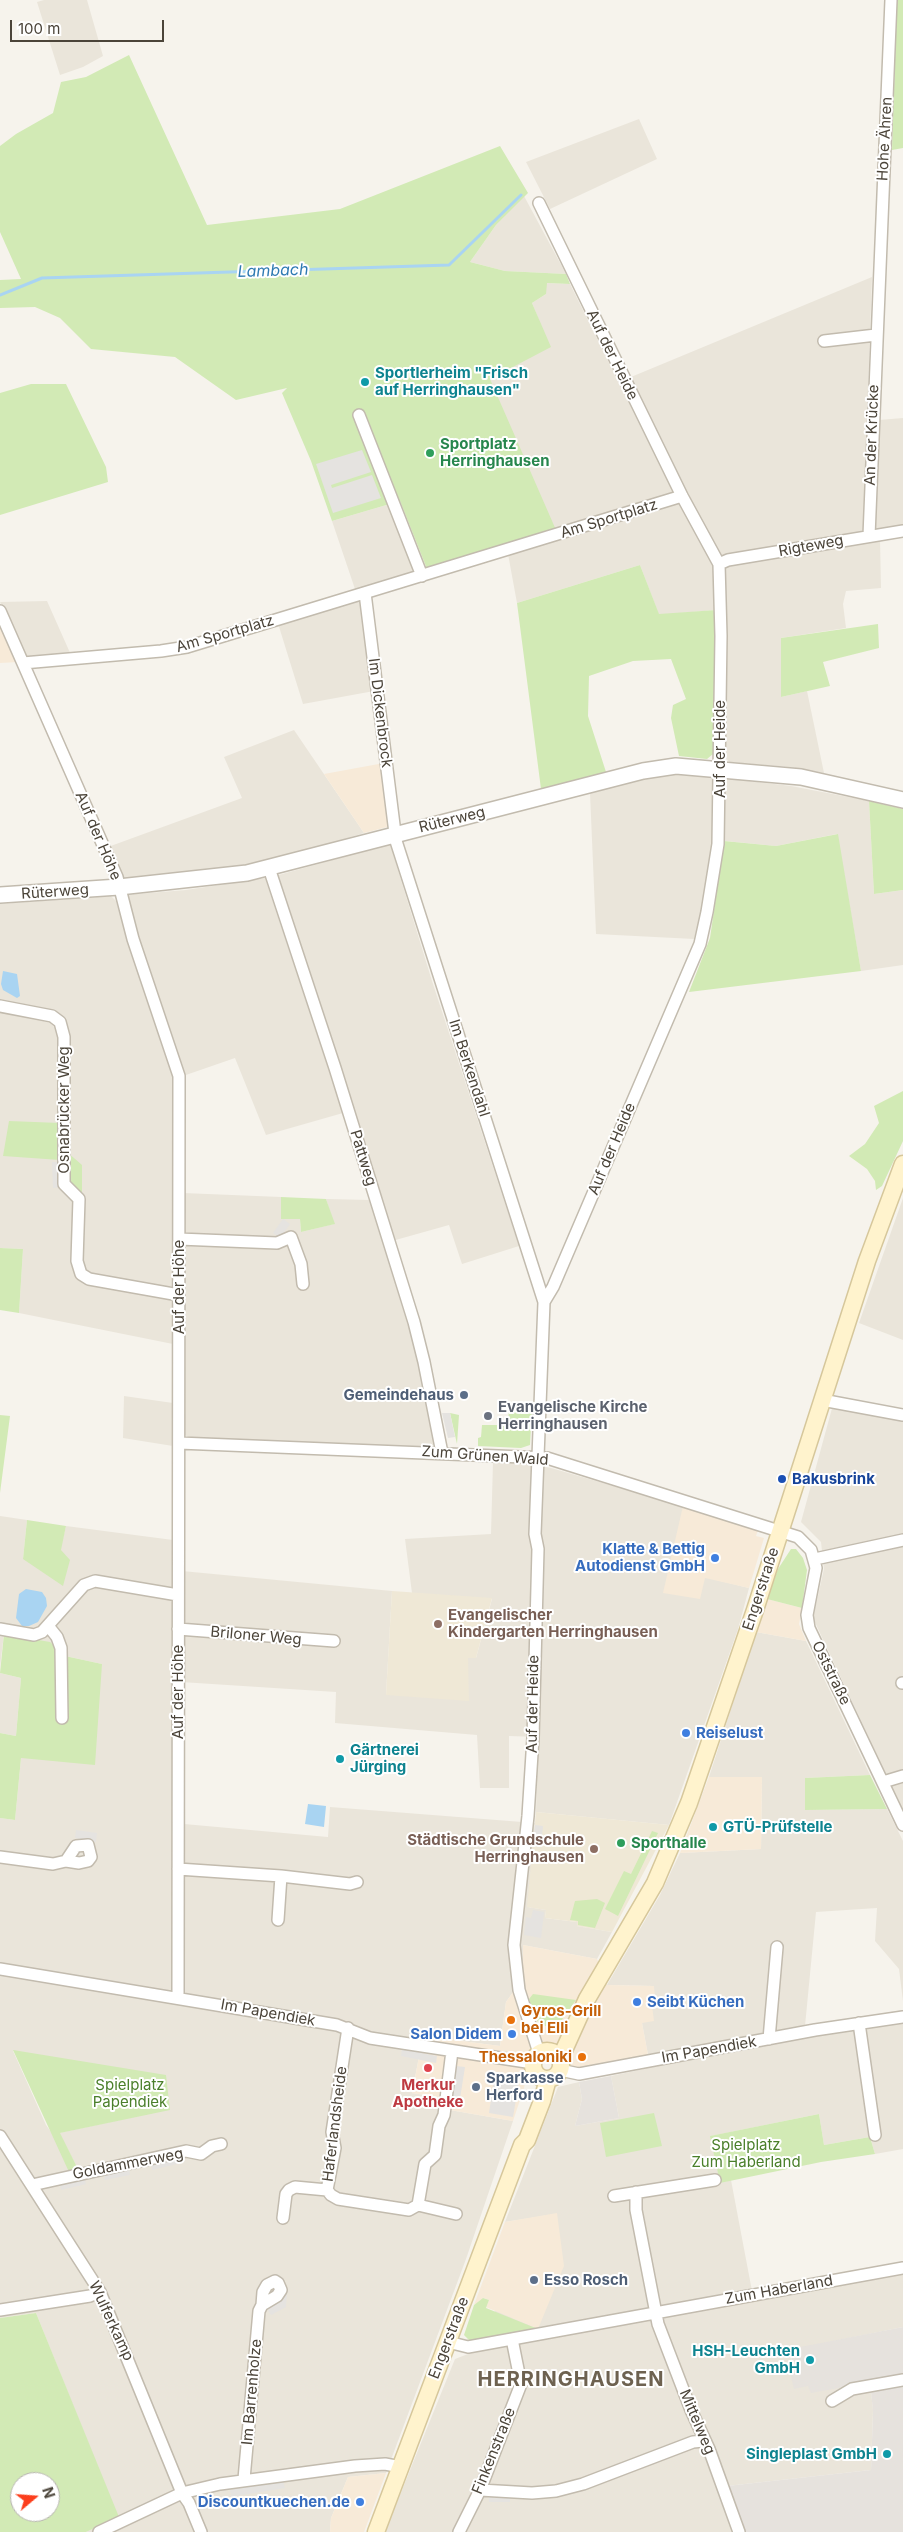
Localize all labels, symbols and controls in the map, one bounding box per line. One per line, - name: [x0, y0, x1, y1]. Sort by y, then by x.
- scale bar: [12, 10, 166, 42]
- text: 100 m: [18, 19, 60, 38]
- street label: Hohe Ähren: [874, 96, 896, 182]
- water label: Lambach: [237, 260, 309, 282]
- street label: Auf der Heide: [582, 307, 642, 403]
- place label: Sportlerheim "Frisch auf Herringhausen": [375, 364, 528, 399]
- marker: Sportlerheim "Frisch auf Herringhausen": [359, 376, 371, 388]
- street label: An der Krücke: [861, 384, 883, 486]
- place label: Sportplatz Herringhausen: [440, 435, 550, 470]
- marker: Sportplatz Herringhausen: [424, 447, 436, 459]
- street label: Am Sportplatz: [558, 496, 660, 542]
- street label: Rigteweg: [777, 531, 845, 561]
- street label: Am Sportplatz: [174, 611, 276, 657]
- street label: Im Dickenbrock: [364, 657, 396, 769]
- street label: Auf der Heide: [711, 700, 729, 798]
- street label: Auf der Höhe: [71, 789, 125, 883]
- street label: Rüterweg: [417, 803, 487, 837]
- street label: Rüterweg: [21, 881, 89, 903]
- street label: Im Berkendahl: [445, 1017, 493, 1119]
- street label: Osnabrücker Weg: [55, 1046, 73, 1174]
- street label: Auf der Heide: [585, 1100, 639, 1198]
- street label: Pattweg: [346, 1128, 380, 1188]
- street label: Auf der Höhe: [170, 1240, 188, 1334]
- place label: Gemeindehaus: [344, 1386, 454, 1404]
- marker: Gemeindehaus: [458, 1389, 470, 1401]
- place label: Evangelische Kirche Herringhausen: [498, 1398, 647, 1433]
- marker: Evangelische Kirche Herringhausen: [482, 1410, 494, 1422]
- street label: Zum Grünen Wald: [421, 1443, 549, 1469]
- place label: Bakusbrink: [792, 1470, 875, 1488]
- marker: Bakusbrink: [776, 1473, 788, 1485]
- place label: Klatte & Bettig Autodienst GmbH: [575, 1540, 705, 1575]
- street label: Engerstraße: [739, 1545, 783, 1633]
- marker: Klatte & Bettig Autodienst GmbH: [709, 1552, 721, 1564]
- place label: Evangelischer Kindergarten Herringhausen: [448, 1606, 658, 1641]
- marker: Evangelischer Kindergarten Herringhausen: [432, 1618, 444, 1630]
- street label: Briloner Weg: [210, 1623, 302, 1649]
- street label: Oststraße: [808, 1638, 854, 1708]
- street label: Auf der Höhe: [169, 1645, 187, 1739]
- street label: Auf der Heide: [523, 1655, 543, 1753]
- place label: Reiselust: [696, 1724, 763, 1742]
- marker: Reiselust: [680, 1727, 692, 1739]
- place label: Gärtnerei Jürging: [350, 1741, 419, 1776]
- marker: Gärtnerei Jürging: [334, 1753, 346, 1765]
- place label: GTÜ-Prüfstelle: [723, 1818, 832, 1836]
- marker: GTÜ-Prüfstelle: [707, 1821, 719, 1833]
- place label: Städtische Grundschule Herringhausen: [407, 1831, 584, 1866]
- place label: Sporthalle: [631, 1834, 707, 1852]
- marker: Sporthalle: [615, 1837, 627, 1849]
- marker: Städtische Grundschule Herringhausen: [588, 1843, 600, 1855]
- place label: Seibt Küchen: [647, 1993, 744, 2011]
- street label: Im Papendiek: [219, 1996, 317, 2030]
- marker: Seibt Küchen: [631, 1996, 643, 2008]
- place label: Gyros-Grill bei Elli: [521, 2002, 601, 2037]
- marker: Gyros-Grill bei Elli: [505, 2014, 517, 2026]
- place label: Salon Didem: [410, 2025, 502, 2043]
- marker: Salon Didem: [506, 2028, 518, 2040]
- street label: Im Papendiek: [660, 2033, 758, 2067]
- place label: Thessaloniki: [479, 2048, 572, 2066]
- marker: Thessaloniki: [576, 2051, 588, 2063]
- marker: Merkur Apotheke: [422, 2062, 434, 2074]
- street label: Haferlandsheide: [319, 2065, 351, 2183]
- place label: Sparkasse Herford: [486, 2069, 564, 2104]
- park label: Spielplatz Papendiek: [93, 2076, 167, 2111]
- place label: Merkur Apotheke: [393, 2076, 463, 2111]
- marker: Sparkasse Herford: [470, 2081, 482, 2093]
- park label: Spielplatz Zum Haberland: [691, 2136, 801, 2171]
- street label: Goldammerweg: [71, 2144, 185, 2184]
- place label: Esso Rosch: [544, 2271, 628, 2289]
- street label: Zum Haberland: [724, 2272, 834, 2308]
- marker: Esso Rosch: [528, 2274, 540, 2286]
- street label: Wulferkamp: [85, 2278, 137, 2364]
- street label: Engerstraße: [425, 2294, 473, 2382]
- street label: Im Barrenholze: [238, 2338, 266, 2446]
- place label: HSH-Leuchten GmbH: [692, 2342, 800, 2377]
- marker: HSH-Leuchten GmbH: [804, 2354, 816, 2366]
- district label: HERRINGHAUSEN: [476, 2368, 666, 2392]
- street label: Mittelweg: [675, 2387, 719, 2457]
- street label: Finkenstraße: [468, 2405, 520, 2497]
- place label: Singleplast GmbH: [746, 2445, 877, 2463]
- marker: Singleplast GmbH: [881, 2448, 893, 2460]
- north arrow: [10, 2472, 60, 2522]
- text: N: [39, 2485, 59, 2500]
- place label: Discountkuechen.de: [198, 2493, 350, 2511]
- marker: Discountkuechen.de: [354, 2496, 366, 2508]

